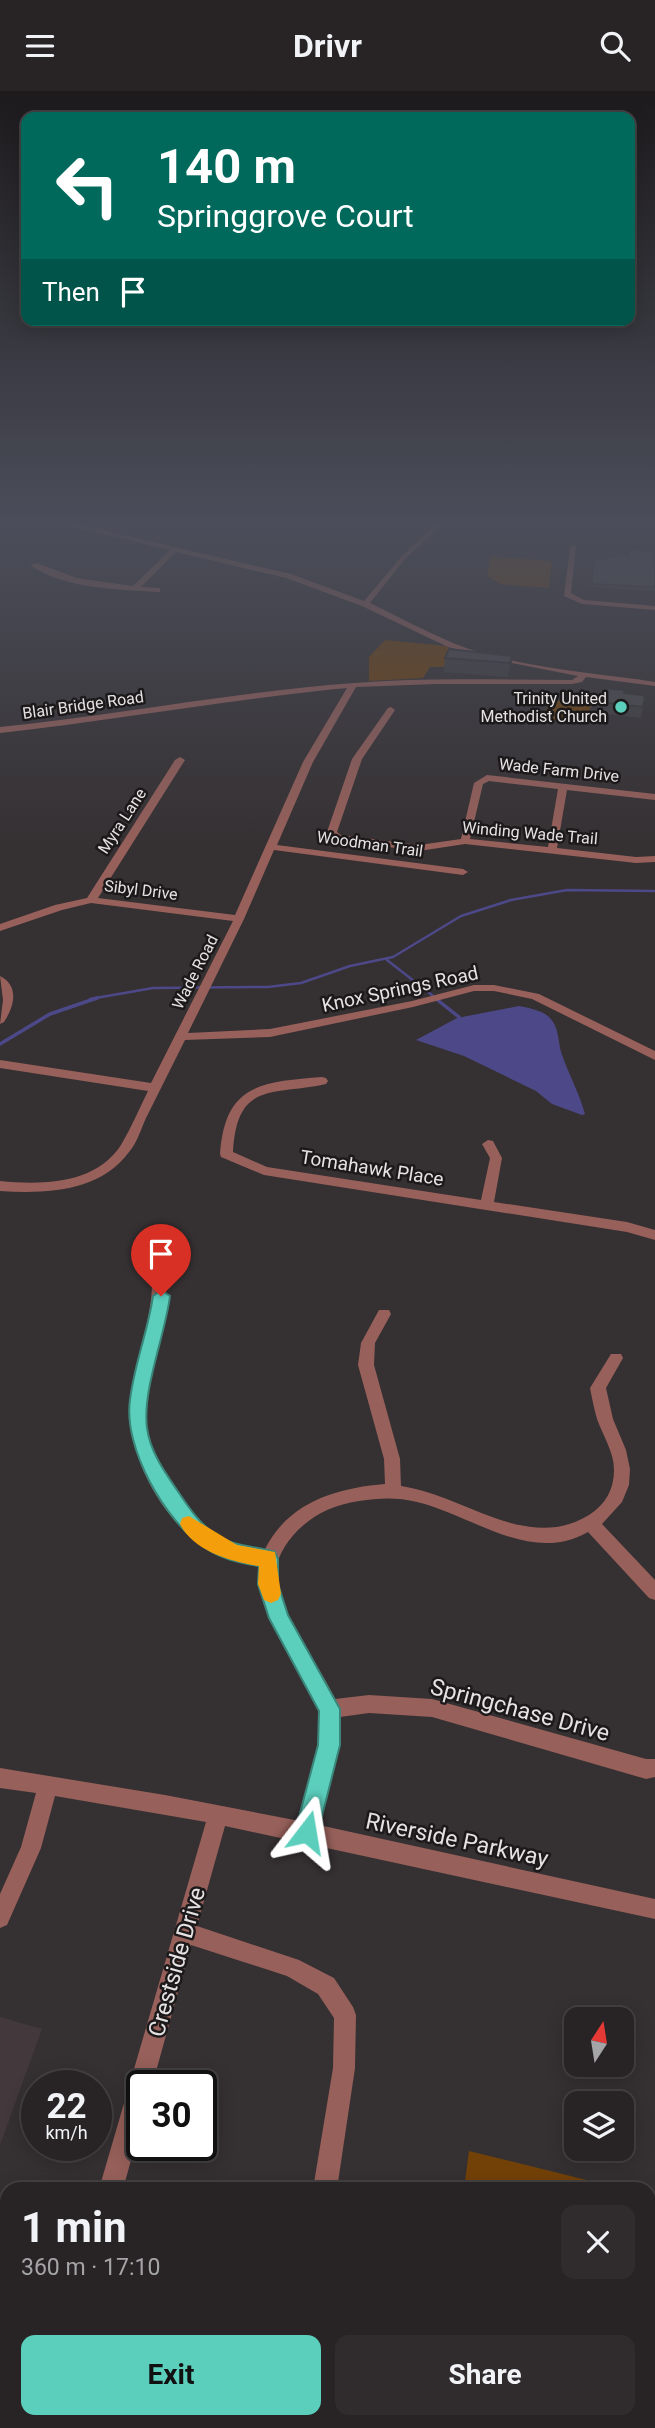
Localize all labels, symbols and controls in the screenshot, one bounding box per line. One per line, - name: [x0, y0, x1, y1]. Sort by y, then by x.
- icon: menu: [21, 27, 59, 65]
- text: Drivr: [293, 27, 362, 65]
- icon: search: [596, 27, 634, 65]
- text: 140 m: [157, 138, 296, 195]
- icon: left: [42, 140, 133, 231]
- text: Springgrove Court: [157, 197, 414, 235]
- icon: arrive: [114, 273, 152, 311]
- text: Then: [42, 277, 100, 307]
- street label: Blair Bridge Road: [21, 687, 145, 723]
- place label: Trinity United Methodist Church: [480, 689, 607, 726]
- marker: Trinity United Methodist Church: [613, 699, 629, 715]
- street label: Wade Farm Drive: [498, 754, 620, 786]
- street label: Myra Lane: [94, 785, 150, 857]
- street label: Winding Wade Trail: [461, 818, 599, 848]
- street label: Woodman Trail: [316, 827, 424, 861]
- street label: Sibyl Drive: [103, 876, 179, 904]
- street label: Wade Road: [168, 932, 222, 1012]
- street label: Knox Springs Road: [320, 961, 480, 1017]
- street label: Tomahawk Place: [299, 1145, 445, 1191]
- pin: [131, 1224, 191, 1296]
- icon: arrive: [142, 1235, 180, 1273]
- street label: Springchase Drive: [428, 1673, 612, 1747]
- position arrow: [270, 1795, 344, 1869]
- street label: Riverside Parkway: [363, 1807, 551, 1873]
- street label: Crestside Drive: [143, 1884, 211, 2040]
- north arrow: [564, 2007, 634, 2077]
- map controls: [564, 2007, 634, 2161]
- speed limit sign: 30: [126, 2070, 217, 2161]
- text: 22: [46, 2086, 87, 2127]
- button: layers: [564, 2091, 634, 2161]
- text: km/h: [45, 2122, 88, 2143]
- text: 1 min: [21, 2203, 127, 2252]
- button: close: [561, 2205, 635, 2279]
- text: 360 m · 17:10: [21, 2254, 160, 2281]
- button: Exit: [21, 2335, 321, 2415]
- button: Share: [335, 2335, 635, 2415]

